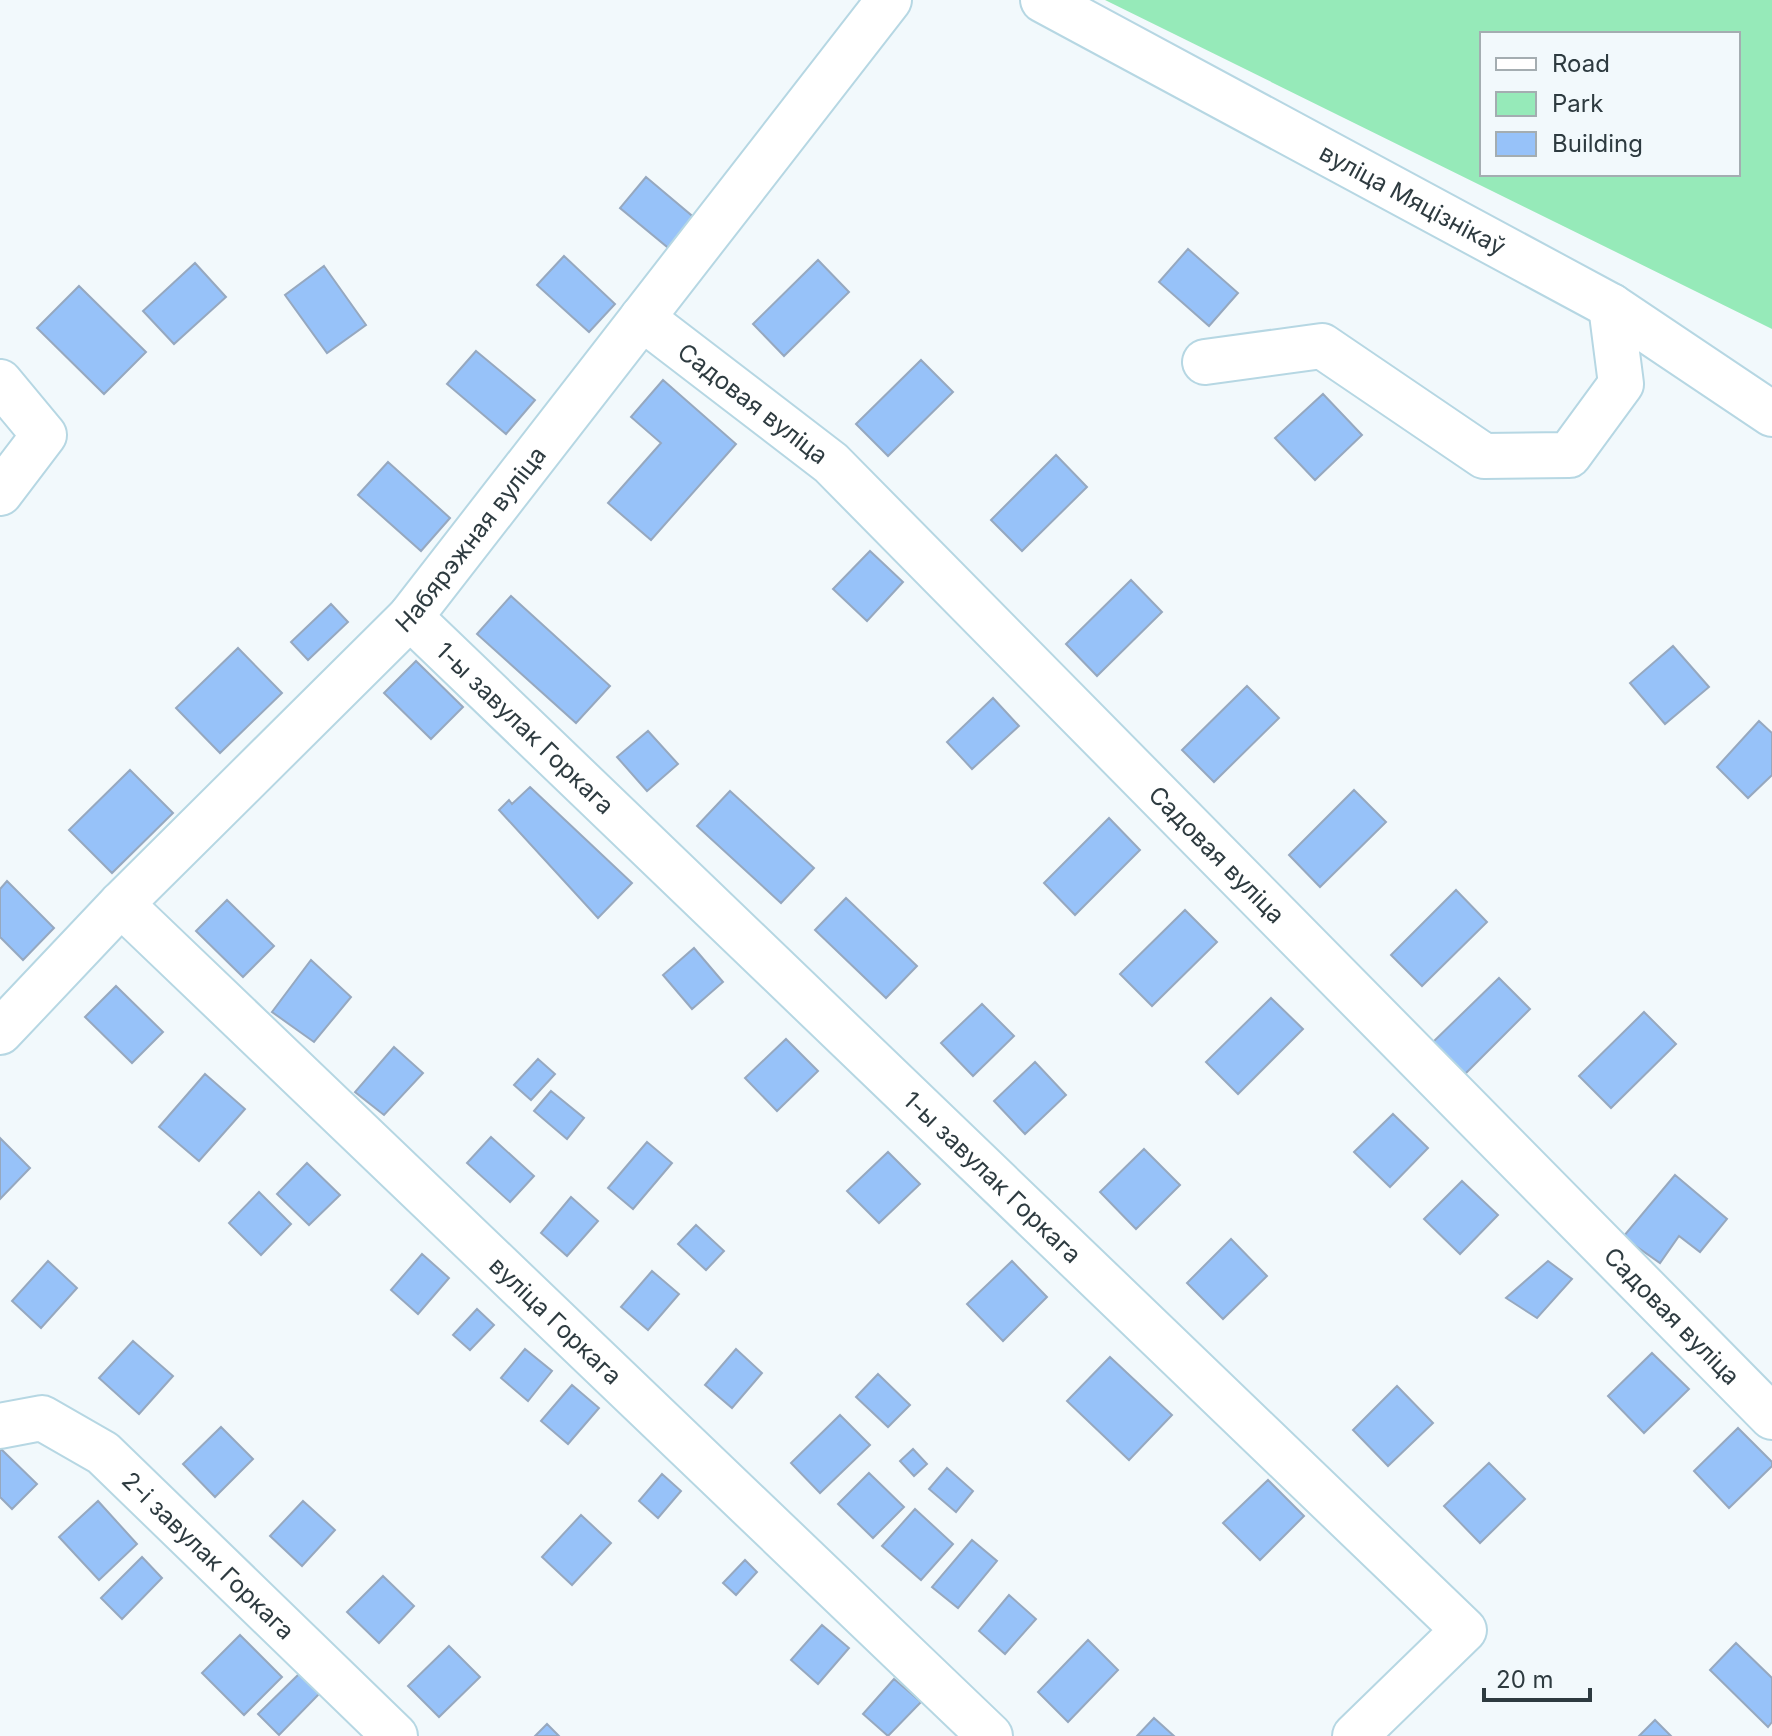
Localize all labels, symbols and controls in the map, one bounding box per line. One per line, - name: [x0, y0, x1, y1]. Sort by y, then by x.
- legend: [1480, 32, 1740, 176]
- text: Road: [1552, 49, 1610, 78]
- text: Park: [1552, 89, 1603, 118]
- text: Building: [1552, 129, 1643, 158]
- street label: вуліца Мяцізнікаў: [1315, 137, 1511, 261]
- street label: Садовая вуліца: [672, 337, 834, 470]
- street label: Набярэжная вуліца: [389, 441, 552, 638]
- street label: 1-ы завулак Горкага: [431, 636, 620, 820]
- street label: Садовая вуліца: [1143, 780, 1291, 929]
- street label: 1-ы завулак Горкага: [898, 1085, 1087, 1269]
- street label: Садовая вуліца: [1598, 1241, 1746, 1390]
- street label: вуліца Горкага: [484, 1250, 628, 1390]
- street label: 2-і завулак Горкага: [116, 1465, 301, 1645]
- scale bar: [1484, 1652, 1590, 1702]
- text: 20 m: [1496, 1665, 1554, 1694]

